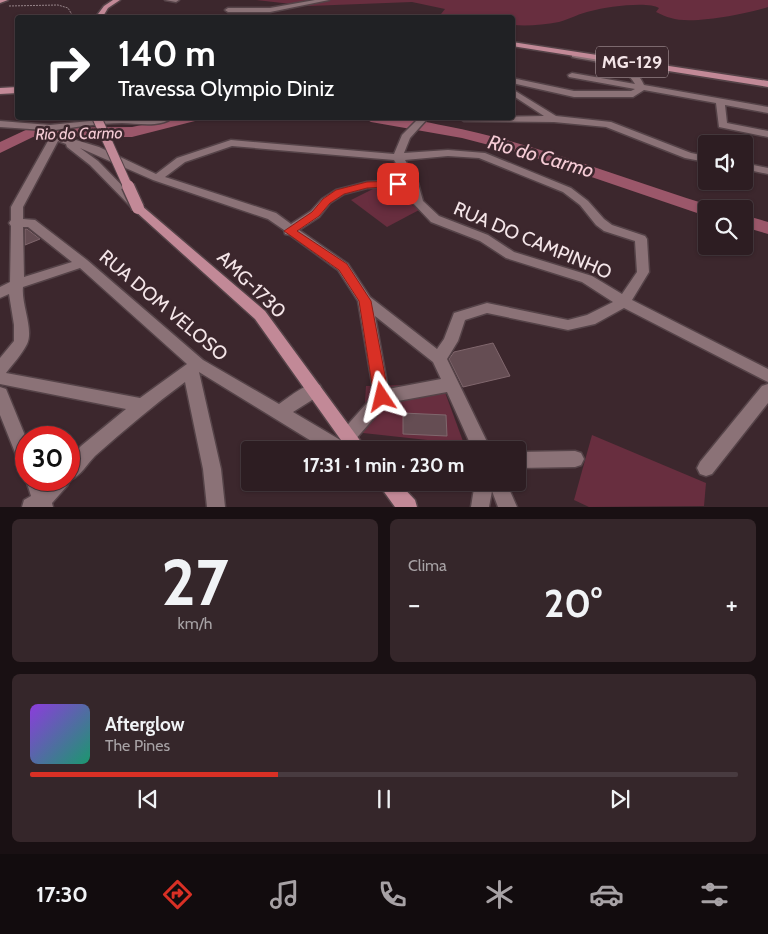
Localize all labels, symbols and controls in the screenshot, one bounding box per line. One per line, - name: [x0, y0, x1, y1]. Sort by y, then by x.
- text: 140 m: [118, 32, 216, 75]
- icon: right: [35, 35, 100, 100]
- road number: MG-129: [596, 46, 668, 78]
- text: Travessa Olympio Diniz: [118, 75, 334, 102]
- water label: Rio do Carmo: [35, 123, 123, 144]
- water label: Rio do Carmo: [485, 129, 597, 183]
- map controls: [698, 135, 753, 255]
- button: sound: [698, 135, 753, 190]
- pin: [377, 163, 419, 205]
- icon: arrive: [384, 170, 412, 198]
- street label: RUA DO CAMPINHO: [450, 197, 615, 284]
- button: search: [698, 200, 753, 255]
- street label: RUA DOM VELOSO: [95, 245, 233, 366]
- street label: AMG-1730: [212, 246, 291, 323]
- position arrow: [355, 370, 407, 422]
- speed limit sign: 30: [15, 426, 80, 491]
- text: 17:31 · 1 min · 230 m: [303, 454, 464, 477]
- text: 27: [161, 542, 229, 621]
- text: Clima: [408, 556, 447, 575]
- text: 20°: [544, 580, 602, 627]
- text: −: [408, 587, 420, 621]
- text: +: [726, 587, 738, 621]
- text: km/h: [177, 614, 213, 633]
- text: Afterglow: [105, 713, 185, 736]
- text: The Pines: [105, 736, 170, 755]
- icon: previous: [134, 785, 162, 813]
- icon: pause: [370, 785, 398, 813]
- icon: next: [606, 785, 634, 813]
- icon: directions: [160, 877, 195, 912]
- icon: music: [267, 877, 302, 912]
- icon: phone: [375, 877, 410, 912]
- icon: climate: [482, 877, 517, 912]
- icon: car: [589, 877, 624, 912]
- icon: filters: [697, 877, 732, 912]
- text: 17:30: [36, 881, 88, 908]

